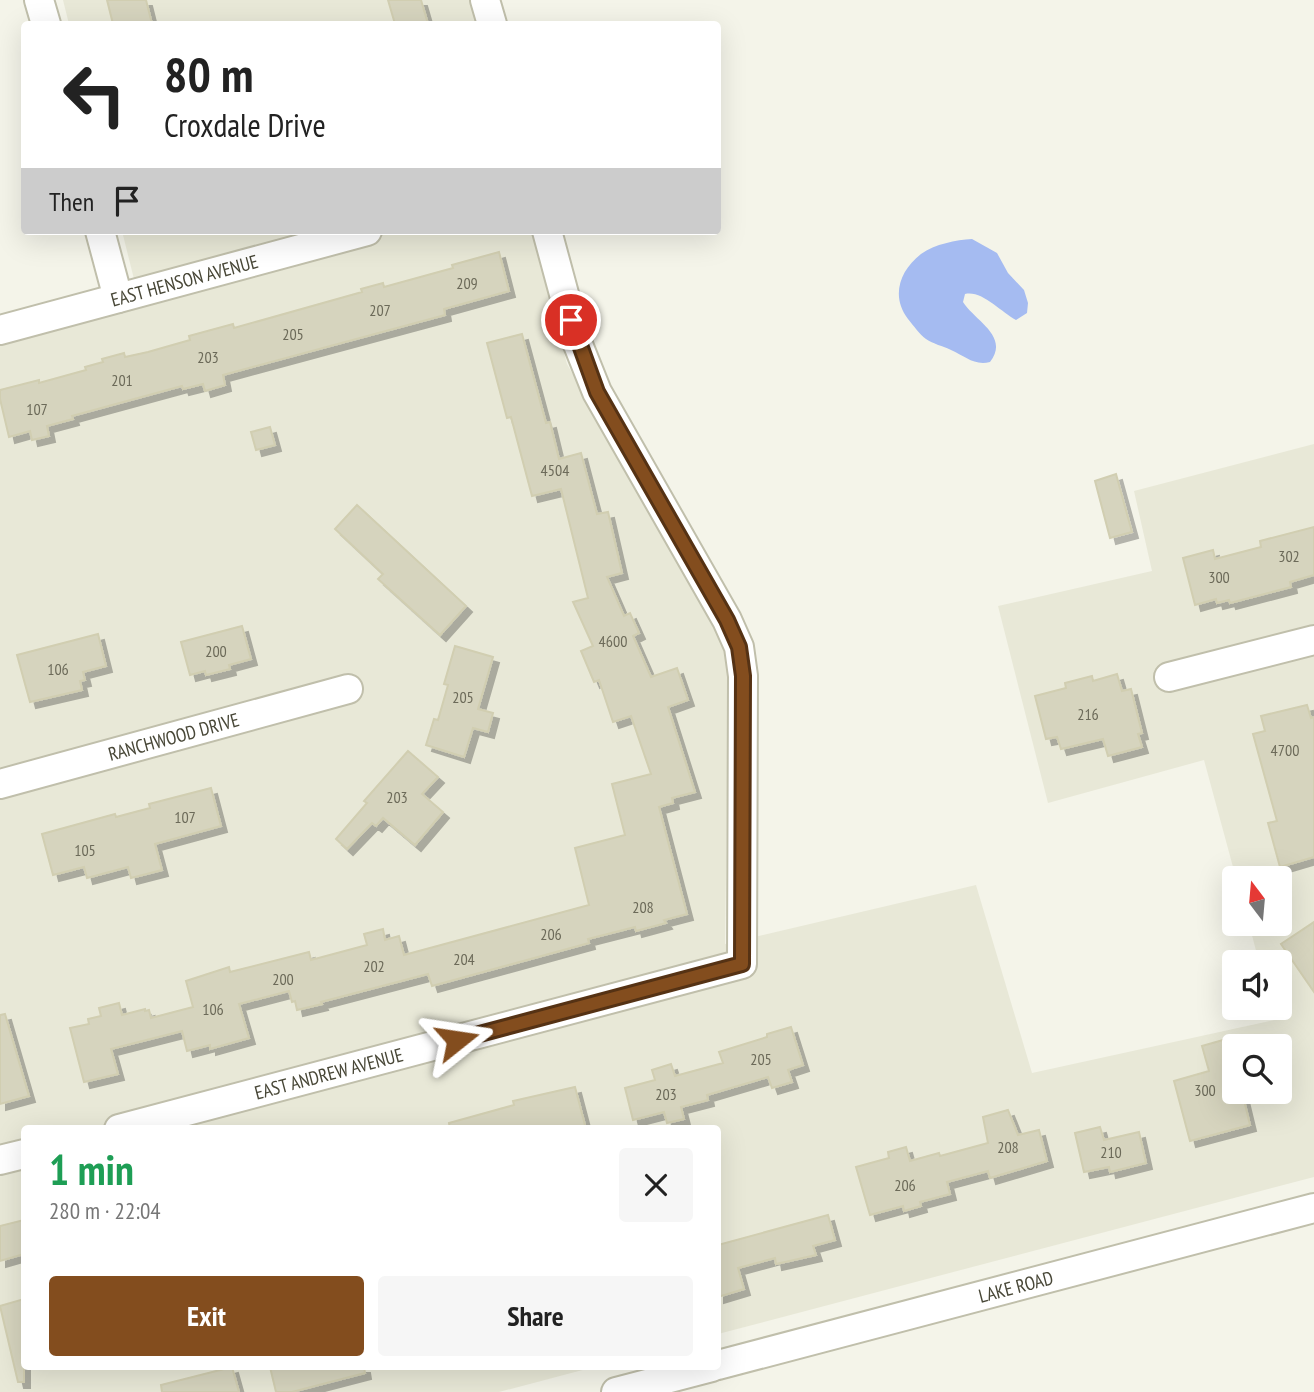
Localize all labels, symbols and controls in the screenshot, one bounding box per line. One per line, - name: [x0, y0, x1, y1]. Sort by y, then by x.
- text: 80 m: [164, 42, 253, 106]
- icon: left: [49, 49, 140, 140]
- text: Croxdale Drive: [164, 104, 326, 146]
- icon: arrive: [108, 182, 146, 220]
- text: Then: [49, 185, 94, 218]
- street label: EAST HENSON AVENUE: [108, 249, 261, 312]
- house number: 209: [456, 273, 478, 293]
- pin: [541, 290, 601, 350]
- house number: 207: [369, 300, 391, 320]
- icon: arrive: [552, 301, 590, 339]
- house number: 205: [282, 324, 304, 344]
- house number: 203: [197, 347, 219, 367]
- house number: 201: [111, 370, 133, 390]
- house number: 107: [26, 399, 48, 419]
- house number: 4504: [541, 460, 569, 480]
- house number: 302: [1278, 546, 1300, 566]
- house number: 300: [1208, 567, 1230, 587]
- house number: 4600: [599, 631, 627, 651]
- house number: 200: [205, 641, 227, 661]
- house number: 106: [47, 659, 69, 679]
- house number: 205: [452, 687, 474, 707]
- house number: 216: [1077, 704, 1099, 724]
- street label: RANCHWOOD DRIVE: [106, 707, 242, 766]
- house number: 4700: [1271, 740, 1299, 760]
- house number: 203: [386, 787, 408, 807]
- house number: 107: [174, 807, 196, 827]
- house number: 105: [74, 840, 96, 860]
- north arrow: [1222, 866, 1292, 936]
- map controls: [1222, 866, 1292, 1104]
- house number: 208: [632, 897, 654, 917]
- house number: 206: [540, 924, 562, 944]
- house number: 204: [453, 949, 475, 969]
- button: sound: [1222, 950, 1292, 1020]
- house number: 202: [363, 956, 385, 976]
- house number: 200: [272, 969, 294, 989]
- house number: 106: [202, 999, 224, 1019]
- position arrow: [420, 1003, 494, 1077]
- button: search: [1222, 1034, 1292, 1104]
- street label: EAST ANDREW AVENUE: [252, 1042, 406, 1105]
- house number: 205: [750, 1049, 772, 1069]
- house number: 300: [1194, 1080, 1216, 1100]
- house number: 203: [655, 1084, 677, 1104]
- house number: 208: [997, 1137, 1019, 1157]
- text: 1 min: [49, 1142, 134, 1197]
- house number: 210: [1100, 1142, 1122, 1162]
- button: close: [619, 1148, 693, 1222]
- house number: 206: [894, 1175, 916, 1195]
- text: 280 m · 22:04: [49, 1196, 161, 1225]
- street label: LAKE ROAD: [976, 1265, 1056, 1308]
- button: Exit: [49, 1276, 364, 1356]
- button: Share: [378, 1276, 693, 1356]

